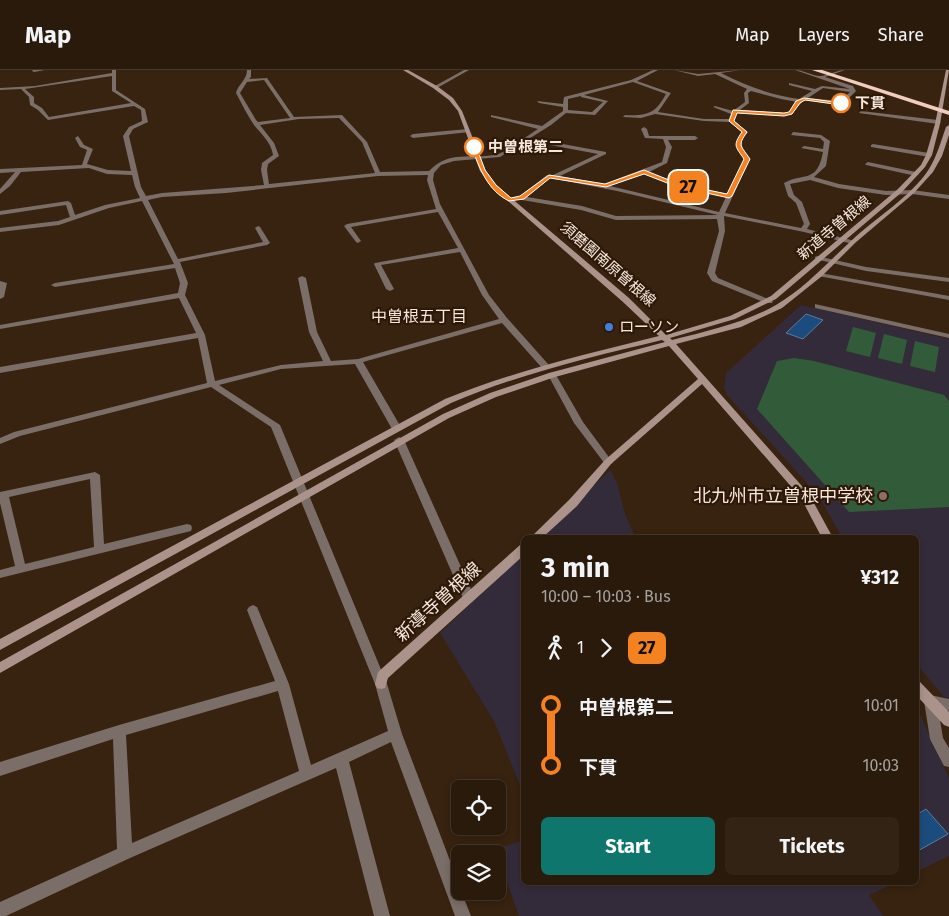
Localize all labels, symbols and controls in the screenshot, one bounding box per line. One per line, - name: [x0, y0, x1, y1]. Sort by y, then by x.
- text: Map: [25, 21, 71, 49]
- text: Map: [735, 24, 770, 46]
- text: Layers: [798, 24, 850, 46]
- text: Share: [878, 24, 924, 46]
- marker: 下貫: [831, 93, 851, 113]
- place label: 下貫: [855, 94, 885, 112]
- marker: 中曽根第二: [464, 137, 484, 157]
- place label: 中曽根第二: [488, 138, 563, 156]
- line badge: 27: [666, 171, 710, 203]
- text: 27: [679, 176, 697, 198]
- street label: 新道寺曽根線: [794, 192, 874, 264]
- street label: 須磨園南原曽根線: [557, 218, 659, 310]
- district label: 中曽根五丁目: [371, 307, 467, 326]
- place label: ローソン: [619, 318, 679, 336]
- marker: ローソン: [603, 321, 615, 333]
- place label: 北九州市立曽根中学校: [693, 485, 873, 507]
- marker: 北九州市立曽根中学校: [877, 490, 889, 502]
- text: 3 min: [541, 551, 610, 584]
- street label: 新導寺曽根線: [391, 558, 485, 646]
- text: ¥312: [860, 566, 899, 589]
- text: 10:00 – 10:03 · Bus: [541, 587, 671, 606]
- icon: walk: [541, 634, 569, 662]
- icon: forward: [592, 634, 620, 662]
- text: 27: [638, 637, 656, 659]
- text: 1: [577, 638, 584, 657]
- text: 中曽根第二: [579, 696, 674, 719]
- text: 10:01: [864, 696, 899, 715]
- text: 下貫: [579, 756, 617, 779]
- text: 10:03: [863, 756, 899, 775]
- map controls: [451, 780, 506, 900]
- button: locate: [451, 780, 506, 835]
- button: Start: [541, 817, 715, 875]
- button: Tickets: [725, 817, 899, 875]
- button: layers: [451, 845, 506, 900]

